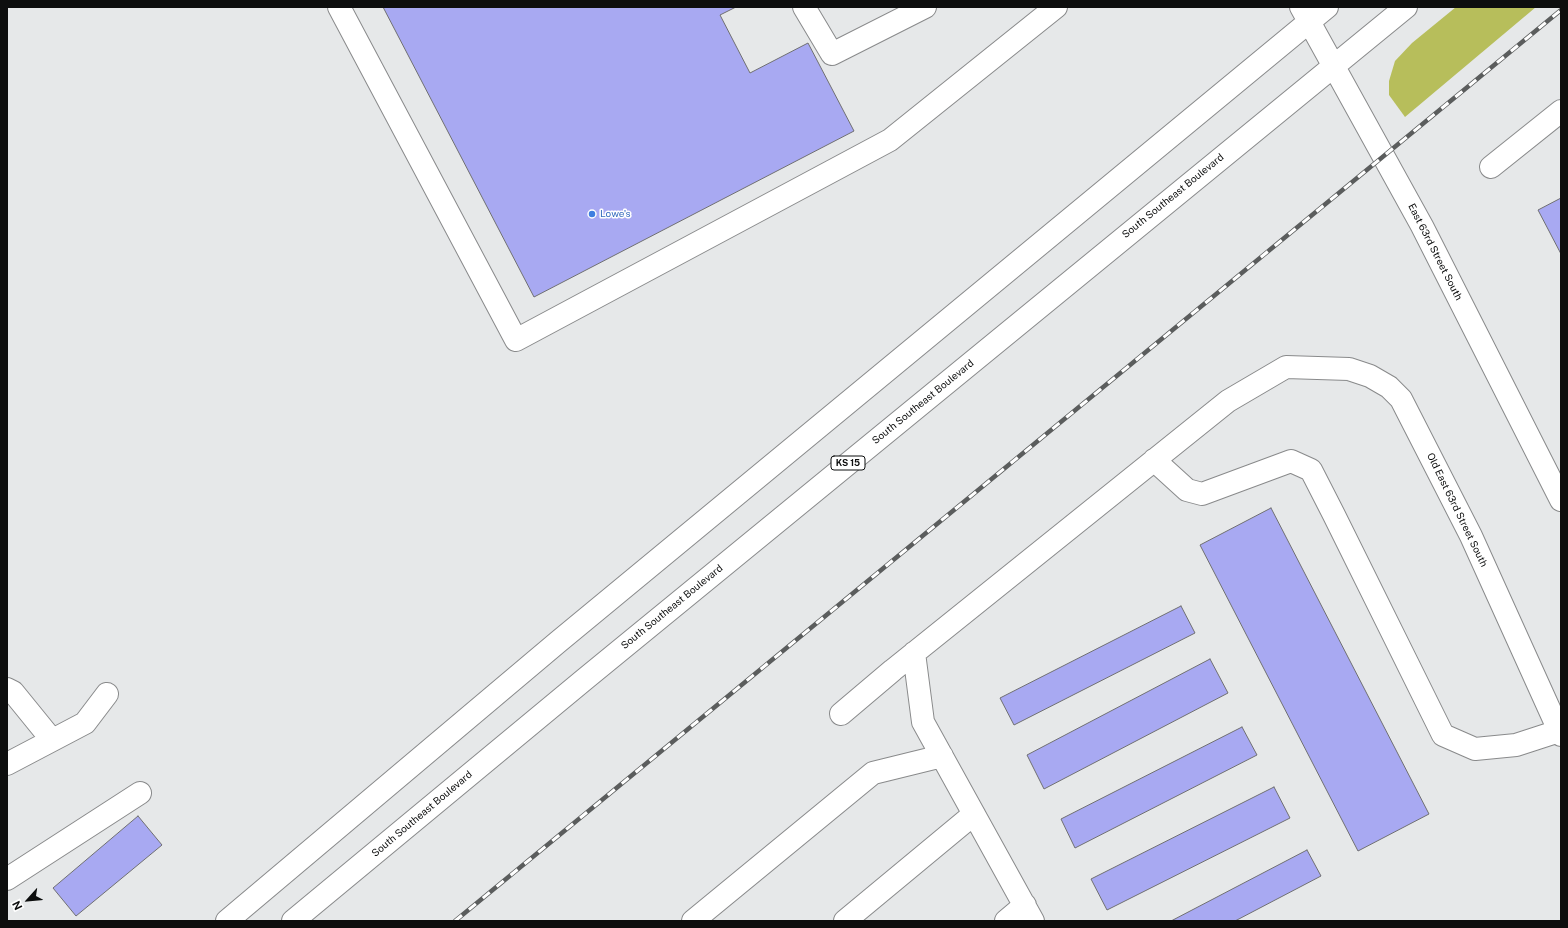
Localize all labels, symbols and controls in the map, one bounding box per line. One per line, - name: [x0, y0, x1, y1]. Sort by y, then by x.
- street label: South Southeast Boulevard: [1120, 151, 1226, 241]
- street label: East 63rd Street South: [1405, 202, 1465, 302]
- place label: Lowe's: [600, 208, 631, 220]
- marker: Lowe's: [587, 209, 597, 219]
- street label: South Southeast Boulevard: [870, 357, 976, 447]
- street label: Old East 63rd Street South: [1424, 451, 1490, 569]
- road number: KS 15: [831, 456, 865, 470]
- street label: South Southeast Boulevard: [619, 562, 725, 652]
- street label: South Southeast Boulevard: [369, 769, 475, 859]
- north arrow: [8, 880, 48, 920]
- text: N: [10, 899, 25, 912]

